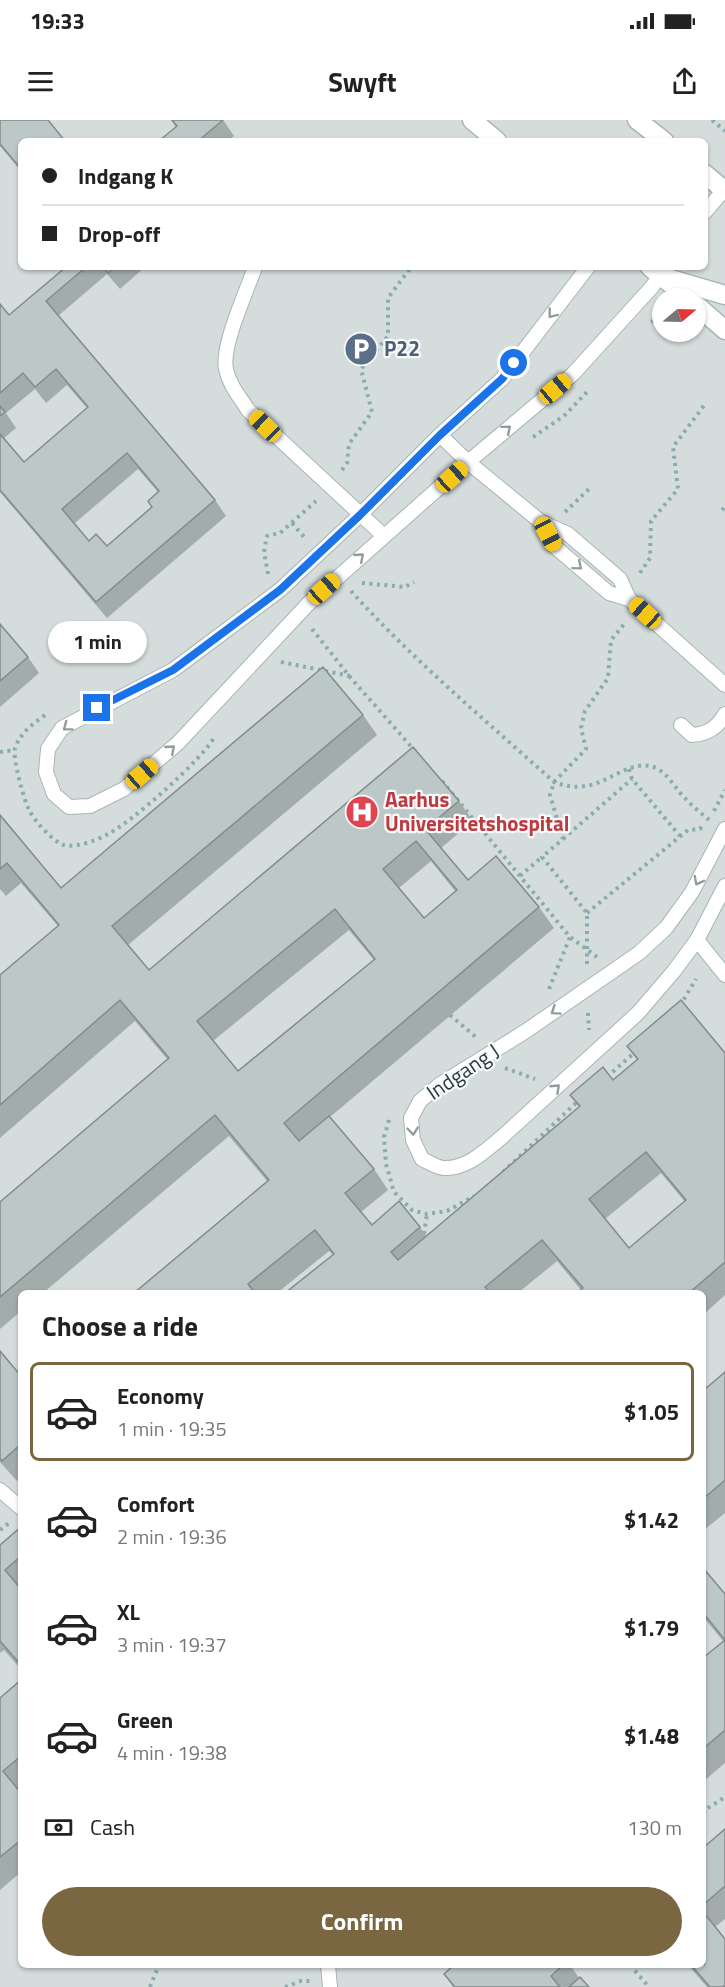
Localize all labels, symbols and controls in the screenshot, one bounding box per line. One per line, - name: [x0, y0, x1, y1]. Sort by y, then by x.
- text: 19:33: [30, 4, 85, 38]
- text: Swyft: [328, 61, 397, 102]
- icon: menu: [24, 65, 57, 98]
- icon: share: [668, 65, 701, 98]
- text: Indgang K: [78, 159, 173, 193]
- text: Drop-off: [78, 217, 160, 251]
- north arrow: [652, 288, 706, 342]
- map controls: [652, 288, 706, 342]
- one-way arrow: [549, 307, 560, 318]
- parking icon: P22: [343, 331, 379, 367]
- place label: P22: [384, 332, 420, 364]
- route start: [500, 349, 527, 376]
- car: [535, 371, 575, 407]
- car: [246, 407, 284, 445]
- one-way arrow: [500, 425, 511, 436]
- car: [433, 458, 471, 496]
- car: [532, 514, 564, 554]
- one-way arrow: [354, 553, 364, 564]
- one-way arrow: [571, 559, 582, 570]
- car: [305, 570, 343, 608]
- car: [626, 594, 664, 632]
- callout: 1 min: [48, 621, 146, 663]
- text: 1 min: [73, 626, 122, 657]
- route end: [83, 694, 110, 721]
- one-way arrow: [62, 720, 73, 731]
- one-way arrow: [164, 745, 175, 756]
- car: [123, 755, 161, 793]
- place label: Aarhus Universitetshospital: [385, 783, 569, 839]
- hospital icon: Aarhus Universitetshospital: [344, 794, 380, 830]
- one-way arrow: [694, 875, 705, 886]
- one-way arrow: [551, 1003, 562, 1014]
- street label: Indgang J: [420, 1035, 505, 1107]
- one-way arrow: [549, 1084, 560, 1095]
- one-way arrow: [406, 1126, 418, 1135]
- text: Choose a ride: [42, 1305, 198, 1346]
- text: Economy: [117, 1379, 204, 1413]
- icon: car: [45, 1385, 99, 1439]
- text: $1.05: [624, 1395, 679, 1429]
- text: 1 min · 19:35: [117, 1413, 227, 1444]
- text: Comfort: [117, 1487, 195, 1521]
- icon: car: [45, 1493, 99, 1547]
- text: $1.42: [624, 1503, 679, 1537]
- text: 2 min · 19:36: [117, 1521, 227, 1552]
- text: XL: [117, 1595, 140, 1629]
- icon: car: [45, 1601, 99, 1655]
- text: $1.79: [624, 1611, 679, 1645]
- text: 3 min · 19:37: [117, 1629, 227, 1660]
- text: Green: [117, 1703, 173, 1737]
- icon: car: [45, 1709, 99, 1763]
- text: $1.48: [624, 1719, 679, 1753]
- text: 4 min · 19:38: [117, 1737, 227, 1768]
- text: Cash: [90, 1810, 135, 1844]
- icon: cash: [42, 1811, 75, 1844]
- text: 130 m: [627, 1812, 682, 1843]
- button: Confirm: [42, 1887, 682, 1956]

